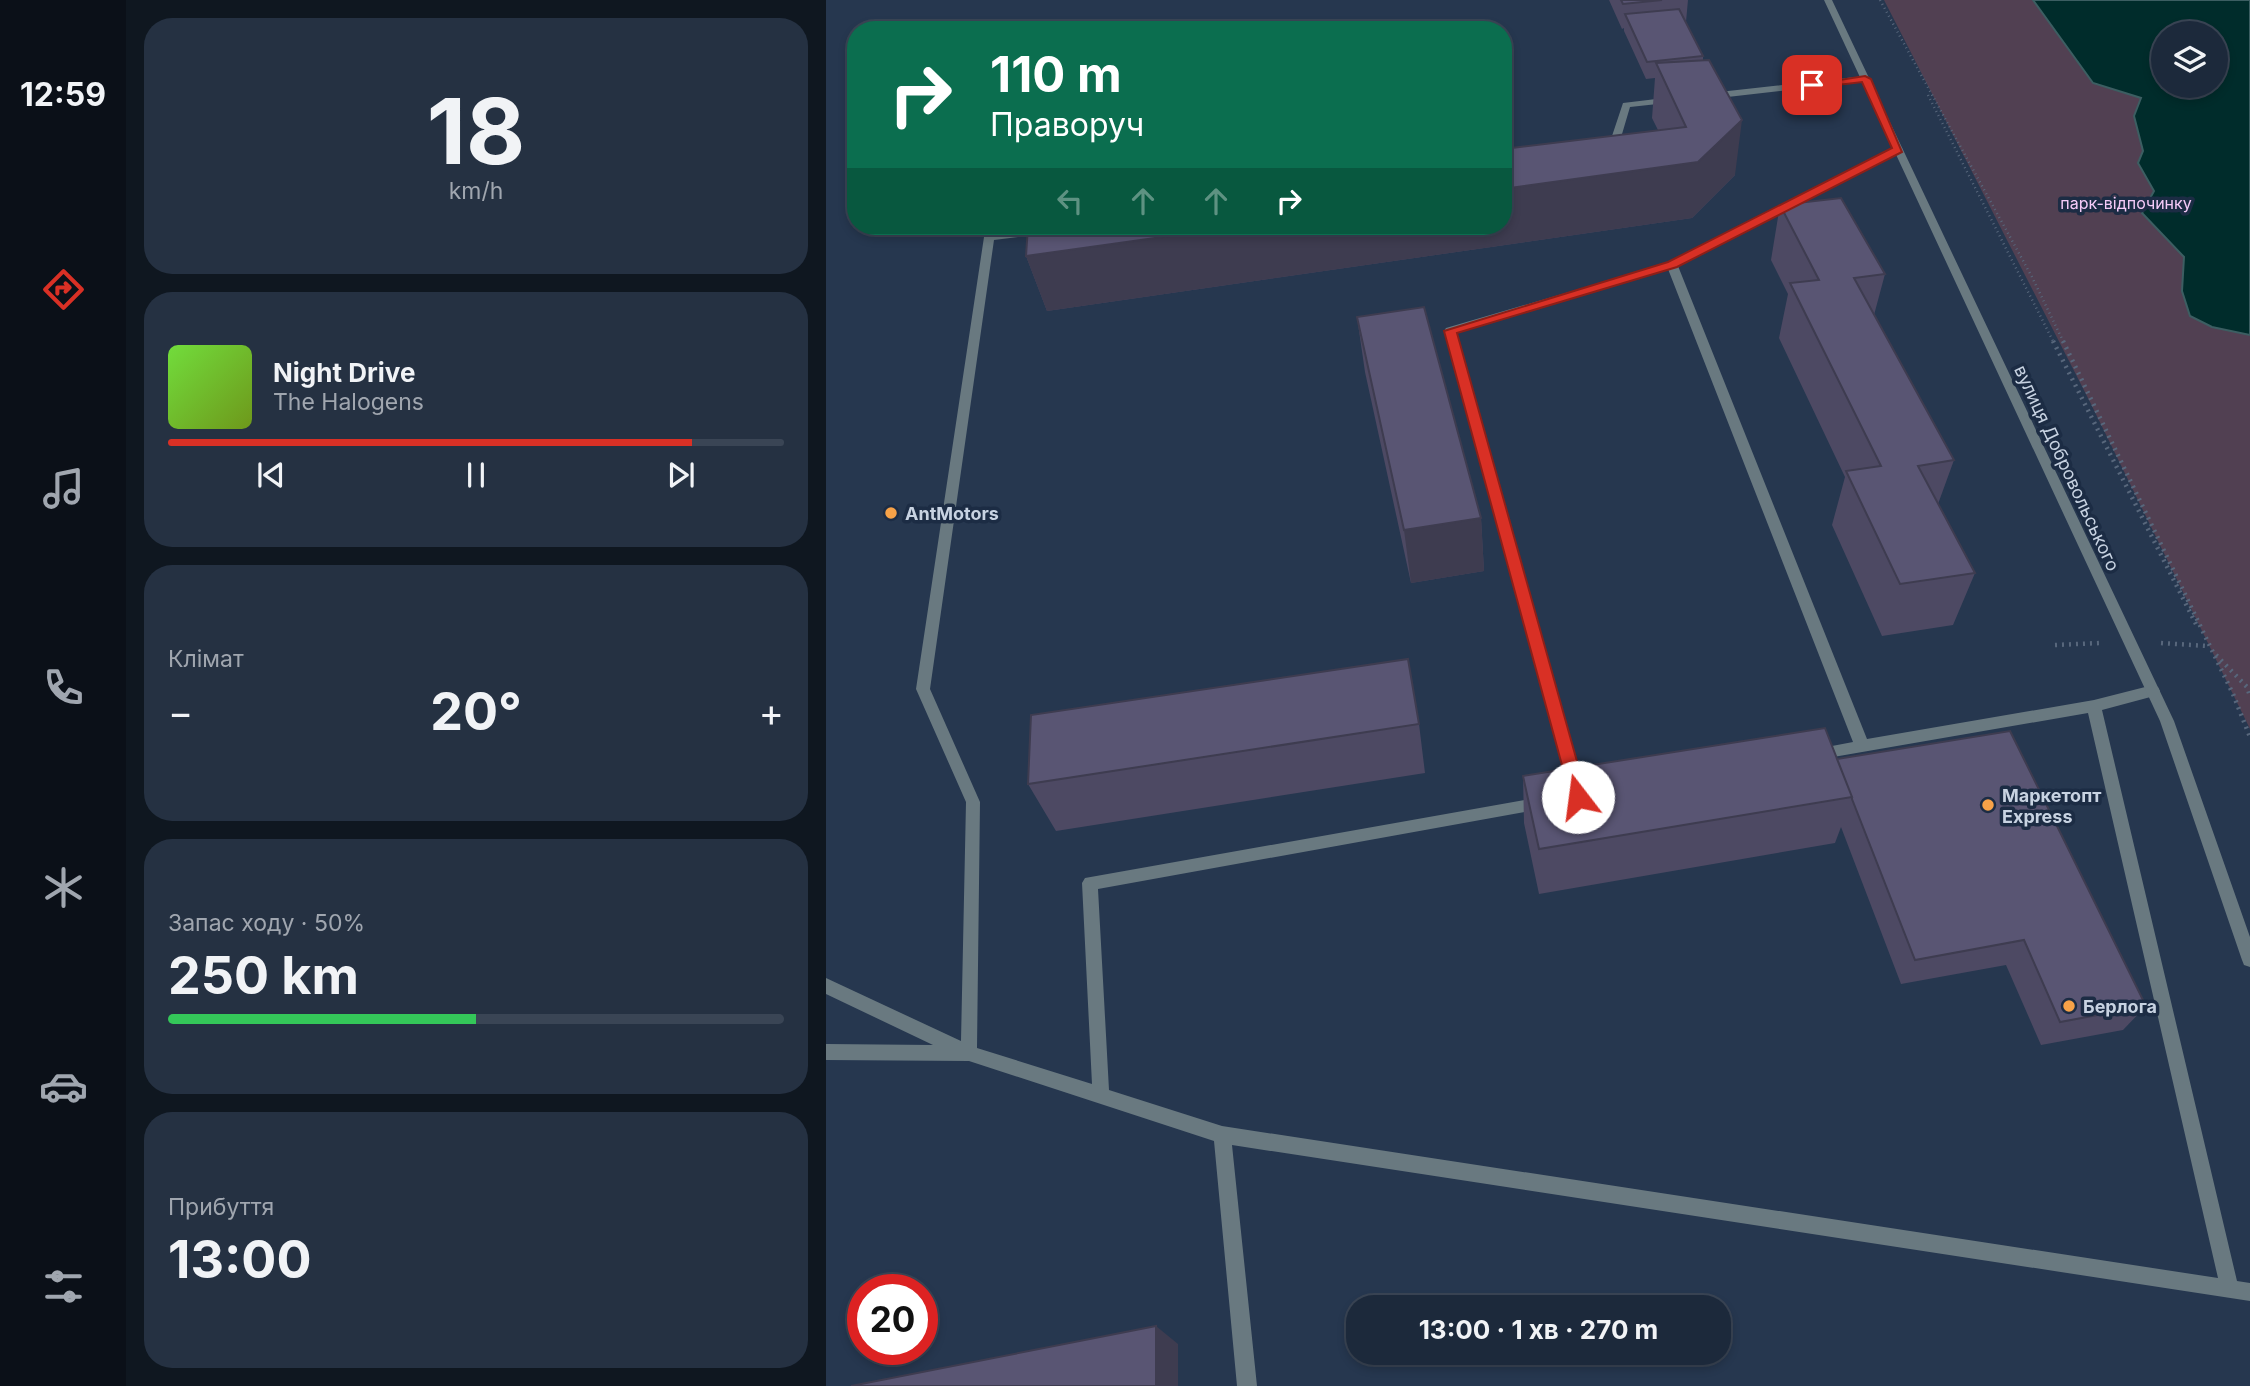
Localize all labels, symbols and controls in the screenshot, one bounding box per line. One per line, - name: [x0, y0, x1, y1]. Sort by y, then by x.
- map controls: [2151, 21, 2228, 98]
- button: layers: [2151, 21, 2228, 98]
- text: 110 m: [990, 45, 1122, 104]
- icon: right: [875, 49, 966, 140]
- pin: [1782, 55, 1842, 115]
- icon: arrive: [1793, 66, 1831, 104]
- text: 12:59: [20, 75, 106, 114]
- text: 18: [427, 76, 525, 186]
- text: Праворуч: [990, 105, 1144, 144]
- text: km/h: [449, 177, 503, 205]
- icon: left: [1051, 182, 1089, 220]
- icon: ahead: [1124, 182, 1162, 220]
- icon: ahead: [1197, 182, 1235, 220]
- icon: right: [1270, 182, 1308, 220]
- park label: парк-відпочинку: [2060, 193, 2192, 213]
- icon: directions: [39, 265, 88, 314]
- text: Night Drive: [273, 357, 415, 388]
- street label: вулиця Добровольського: [2010, 362, 2124, 574]
- text: The Halogens: [273, 388, 424, 416]
- icon: previous: [252, 456, 290, 494]
- icon: pause: [457, 456, 495, 494]
- icon: next: [662, 456, 700, 494]
- icon: music: [39, 464, 88, 513]
- place label: AntMotors: [905, 503, 999, 524]
- marker: AntMotors: [883, 505, 899, 521]
- text: Клімат: [168, 645, 244, 673]
- icon: phone: [39, 663, 88, 712]
- text: 20°: [430, 680, 522, 743]
- text: −: [168, 689, 193, 735]
- text: +: [759, 689, 784, 735]
- position arrow: [1541, 760, 1615, 834]
- place label: Маркетопт Express: [2002, 785, 2101, 827]
- marker: Маркетопт Express: [1980, 797, 1996, 813]
- icon: climate: [39, 863, 88, 912]
- text: Запас ходу · 50%: [168, 909, 365, 937]
- text: 250 km: [168, 944, 359, 1007]
- place label: Берлога: [2083, 996, 2157, 1017]
- marker: Берлога: [2061, 998, 2077, 1014]
- icon: car: [39, 1062, 88, 1111]
- text: Прибуття: [168, 1193, 274, 1221]
- text: 13:00: [168, 1228, 311, 1291]
- icon: filters: [39, 1262, 88, 1311]
- speed limit sign: 20: [847, 1274, 938, 1365]
- text: 13:00 · 1 хв · 270 m: [1419, 1314, 1658, 1345]

